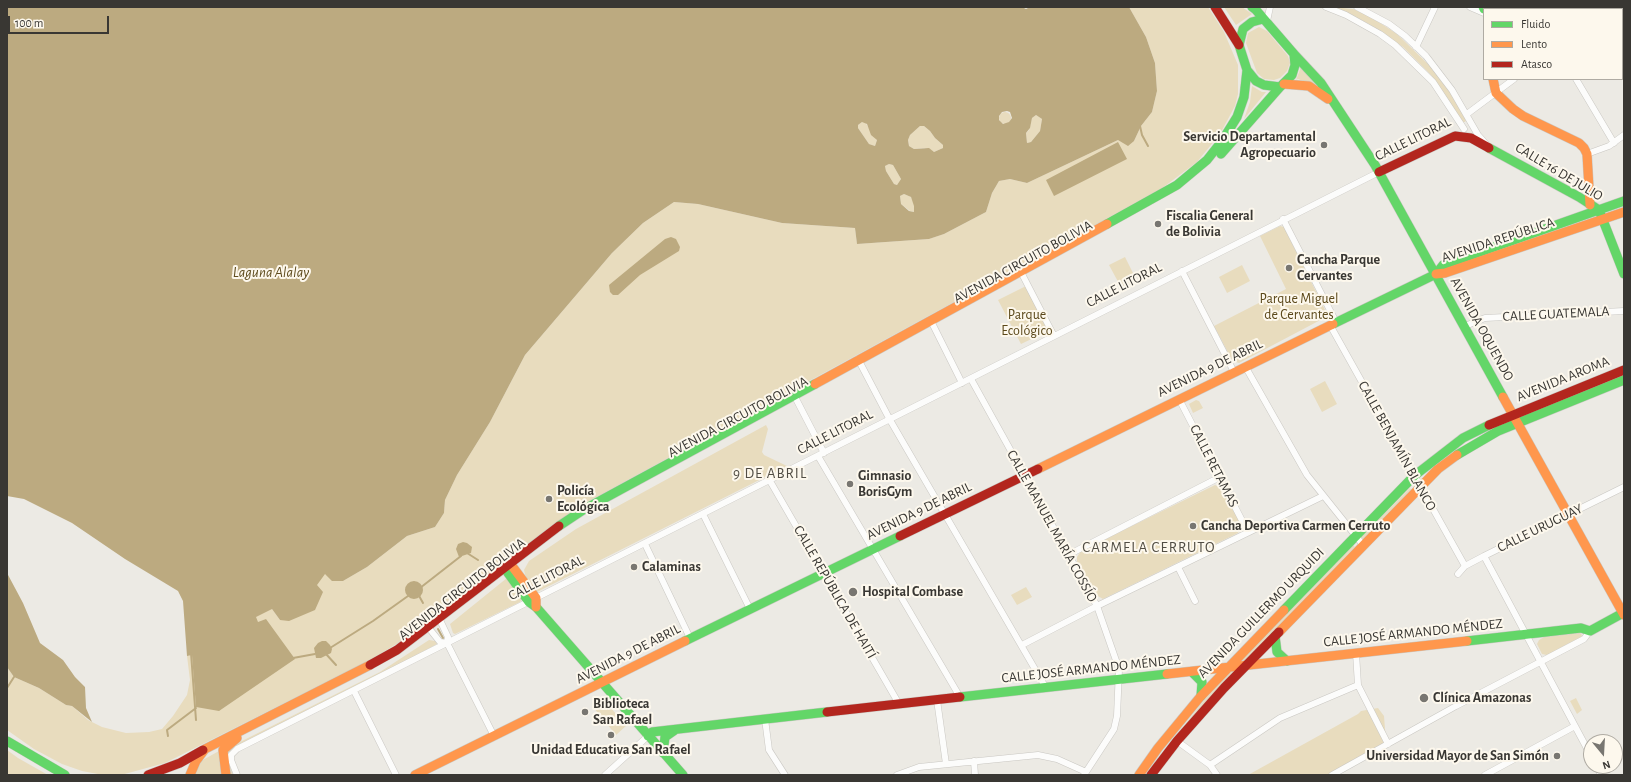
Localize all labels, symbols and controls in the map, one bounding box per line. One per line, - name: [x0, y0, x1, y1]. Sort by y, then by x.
- scale bar: [10, 8, 111, 34]
- legend: [1483, 8, 1623, 80]
- text: 100 m: [15, 17, 43, 29]
- text: Fluido: [1521, 18, 1550, 30]
- text: Lento: [1521, 38, 1547, 50]
- text: Atasco: [1521, 58, 1552, 70]
- street label: CALLE LITORAL: [1372, 113, 1454, 165]
- place label: Servicio Departamental Agropecuario: [1183, 129, 1316, 162]
- street label: CALLE 16 DE JULIO: [1512, 139, 1606, 205]
- marker: Servicio Departamental Agropecuario: [1319, 140, 1329, 150]
- place label: Fiscalia General de Bolivia: [1166, 208, 1253, 240]
- street label: AVENIDA REPÚBLICA: [1439, 214, 1557, 266]
- street label: AVENIDA CIRCUITO BOLIVIA: [951, 217, 1095, 307]
- marker: Fiscalia General de Bolivia: [1153, 219, 1163, 229]
- place label: Cancha Parque Cervantes: [1297, 252, 1380, 284]
- street label: CALLE LITORAL: [1084, 259, 1164, 311]
- water label: Laguna Alalay: [233, 263, 309, 281]
- marker: Cancha Parque Cervantes: [1284, 263, 1294, 273]
- street label: AVENIDA OQUENDO: [1447, 274, 1517, 384]
- park label: Parque Miguel de Cervantes: [1259, 291, 1339, 324]
- street label: CALLE GUATEMALA: [1502, 303, 1610, 325]
- park label: Parque Ecológico: [1001, 307, 1053, 340]
- street label: AVENIDA 9 DE ABRIL: [1155, 335, 1265, 401]
- street label: AVENIDA AROMA: [1514, 353, 1612, 405]
- street label: AVENIDA CIRCUITO BOLIVIA: [665, 373, 811, 461]
- street label: CALLE BENJAMÍN BLANCO: [1354, 378, 1440, 514]
- street label: CALLE LITORAL: [795, 406, 875, 458]
- street label: CALLE RETAMAS: [1186, 422, 1242, 510]
- street label: CALLE MANUEL MARÍA COSSÍO: [1003, 447, 1101, 605]
- district label: 9 DE ABRIL: [733, 464, 807, 482]
- place label: Gimnasio BorisGym: [858, 468, 912, 500]
- street label: AVENIDA 9 DE ABRIL: [864, 478, 974, 544]
- marker: Gimnasio BorisGym: [845, 479, 855, 489]
- place label: Policía Ecológica: [557, 483, 609, 516]
- marker: Policía Ecológica: [544, 494, 554, 504]
- street label: CALLE URUGUAY: [1495, 500, 1585, 556]
- place label: Cancha Deportiva Carmen Cerruto: [1201, 518, 1390, 534]
- marker: Cancha Deportiva Carmen Cerruto: [1188, 521, 1198, 531]
- street label: CALLE REPÚBLICA DE HAITÍ: [790, 522, 880, 662]
- street label: AVENIDA CIRCUITO BOLIVIA: [395, 534, 529, 644]
- district label: CARMELA CERRUTO: [1082, 538, 1216, 556]
- street label: AVENIDA GUILLERMO URQUIDI: [1194, 544, 1328, 682]
- street label: CALLE LITORAL: [506, 552, 586, 604]
- place label: Calaminas: [642, 559, 701, 575]
- marker: Calaminas: [629, 562, 639, 572]
- place label: Hospital Combase: [862, 584, 963, 600]
- marker: Hospital Combase: [847, 586, 859, 598]
- street label: CALLE JOSÉ ARMANDO MÉNDEZ: [1323, 615, 1503, 651]
- street label: AVENIDA 9 DE ABRIL: [573, 620, 683, 688]
- street label: CALLE JOSÉ ARMANDO MÉNDEZ: [1001, 651, 1181, 687]
- place label: Clínica Amazonas: [1433, 690, 1531, 706]
- marker: Clínica Amazonas: [1418, 692, 1430, 704]
- place label: Biblioteca San Rafael: [593, 696, 652, 728]
- marker: Biblioteca San Rafael: [580, 707, 590, 717]
- marker: Unidad Educativa San Rafael: [606, 730, 616, 740]
- north arrow: [1583, 734, 1623, 774]
- place label: Unidad Educativa San Rafael: [531, 742, 691, 758]
- place label: Universidad Mayor de San Simón: [1366, 748, 1549, 764]
- marker: Universidad Mayor de San Simón: [1552, 751, 1562, 761]
- text: N: [1601, 759, 1612, 771]

